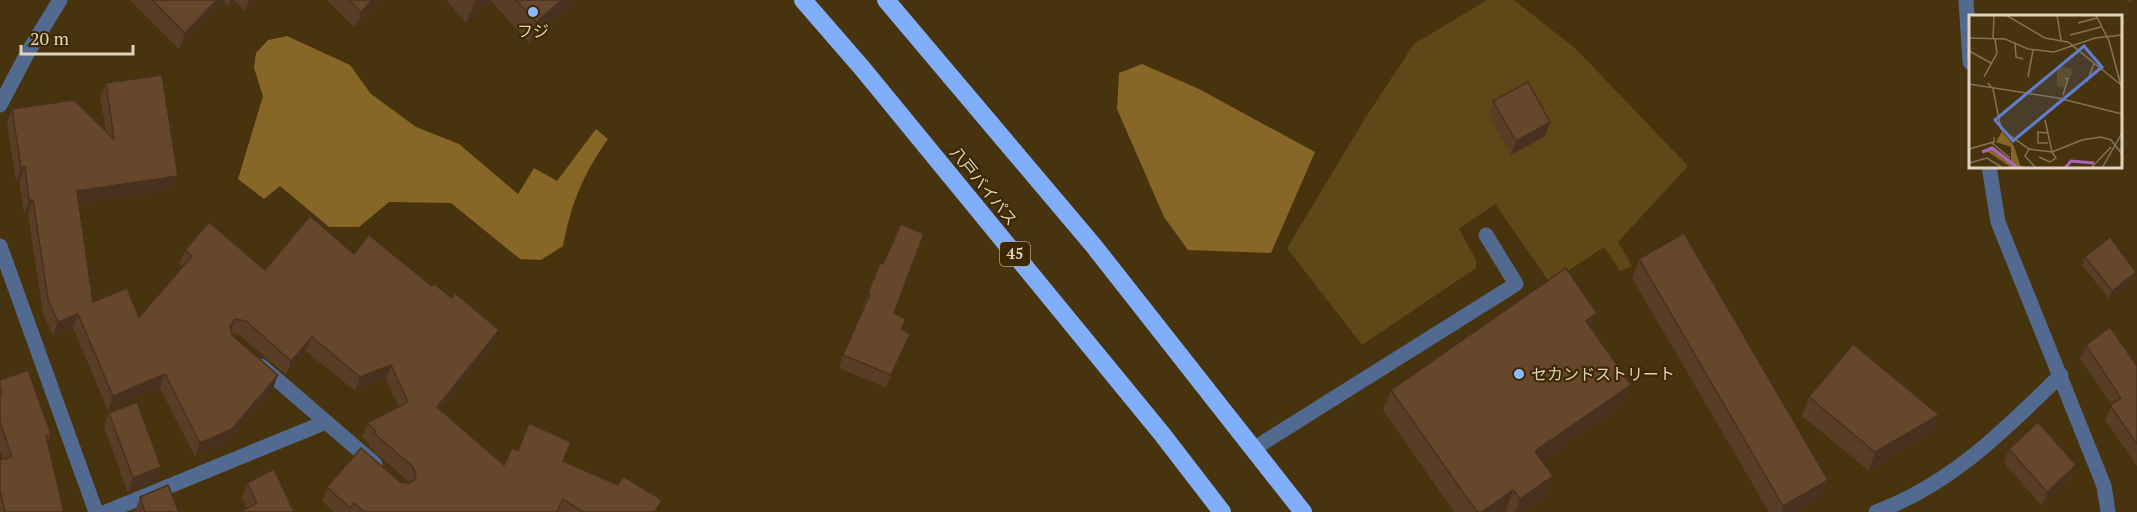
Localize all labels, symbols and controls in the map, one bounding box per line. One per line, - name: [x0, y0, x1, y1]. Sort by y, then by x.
- marker: フジ: [526, 5, 540, 19]
- inset map: [1969, 15, 2122, 168]
- scale bar: [21, 18, 134, 56]
- place label: フジ: [517, 20, 549, 42]
- text: 20 m: [30, 26, 70, 50]
- street label: 八戸バイパス: [945, 142, 1023, 230]
- road number: 45: [1000, 242, 1030, 266]
- place label: セカンドストリート: [1531, 363, 1675, 385]
- marker: セカンドストリート: [1512, 367, 1526, 381]

